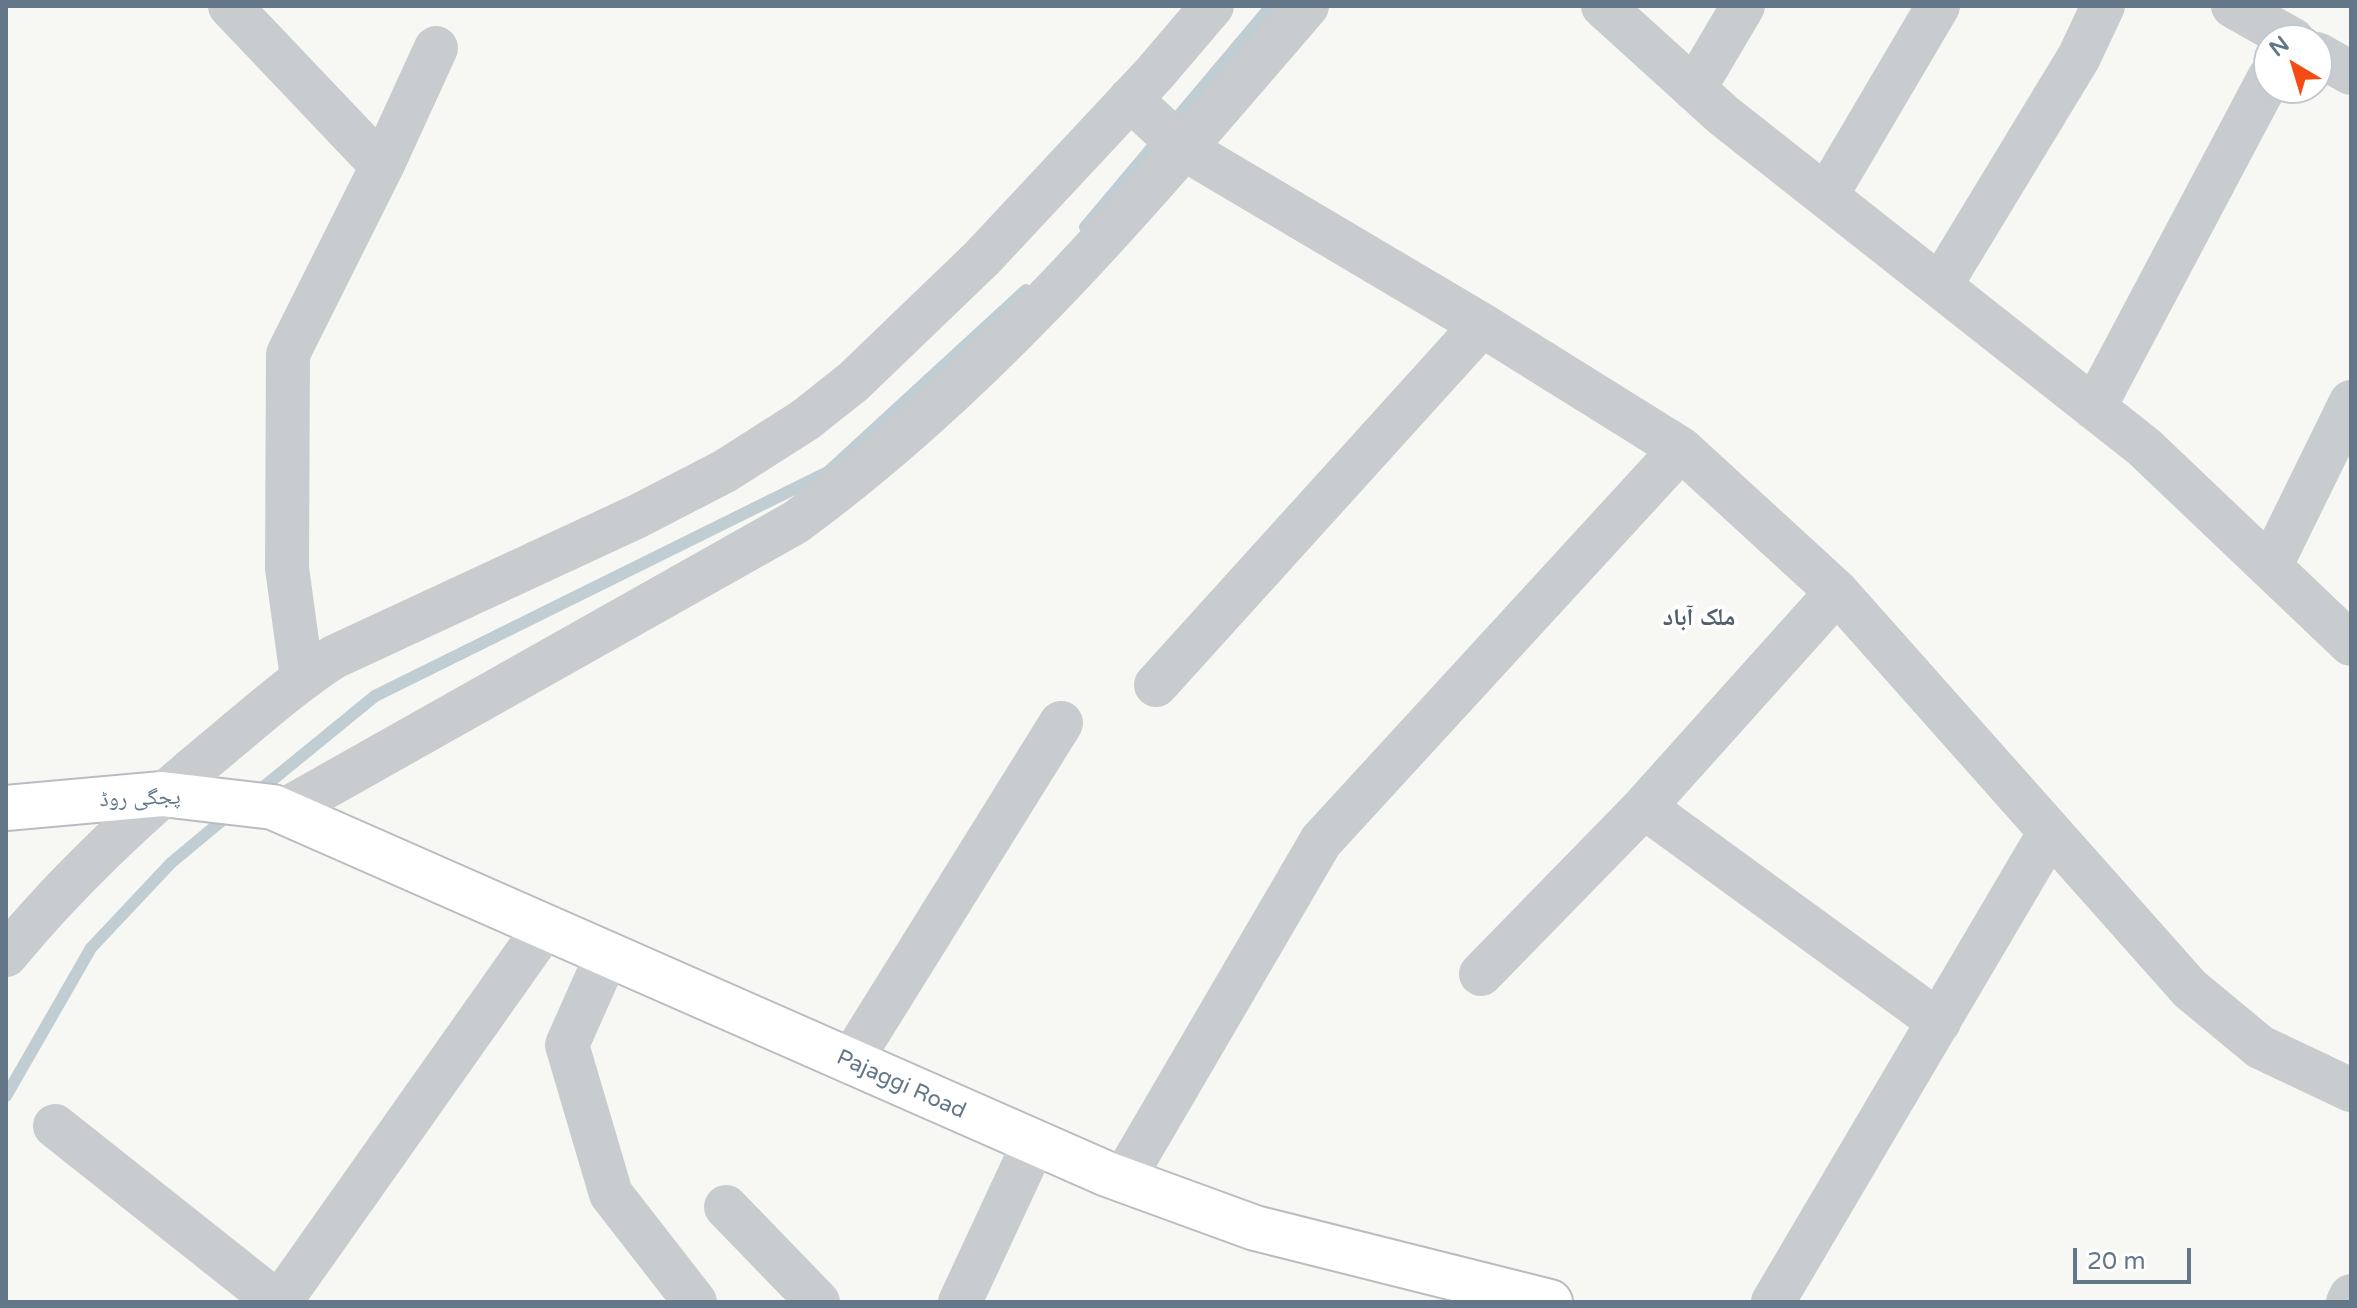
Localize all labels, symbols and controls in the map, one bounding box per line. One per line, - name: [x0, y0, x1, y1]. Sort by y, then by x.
- north arrow: [2253, 24, 2333, 104]
- text: N: [2264, 31, 2294, 62]
- district label: ملک آباد: [1663, 605, 1735, 633]
- street label: پجگی روڈ: [99, 784, 181, 814]
- street label: Pajaggi Road: [832, 1045, 970, 1125]
- scale bar: [2077, 1232, 2195, 1282]
- text: 20 m: [2087, 1247, 2145, 1276]

